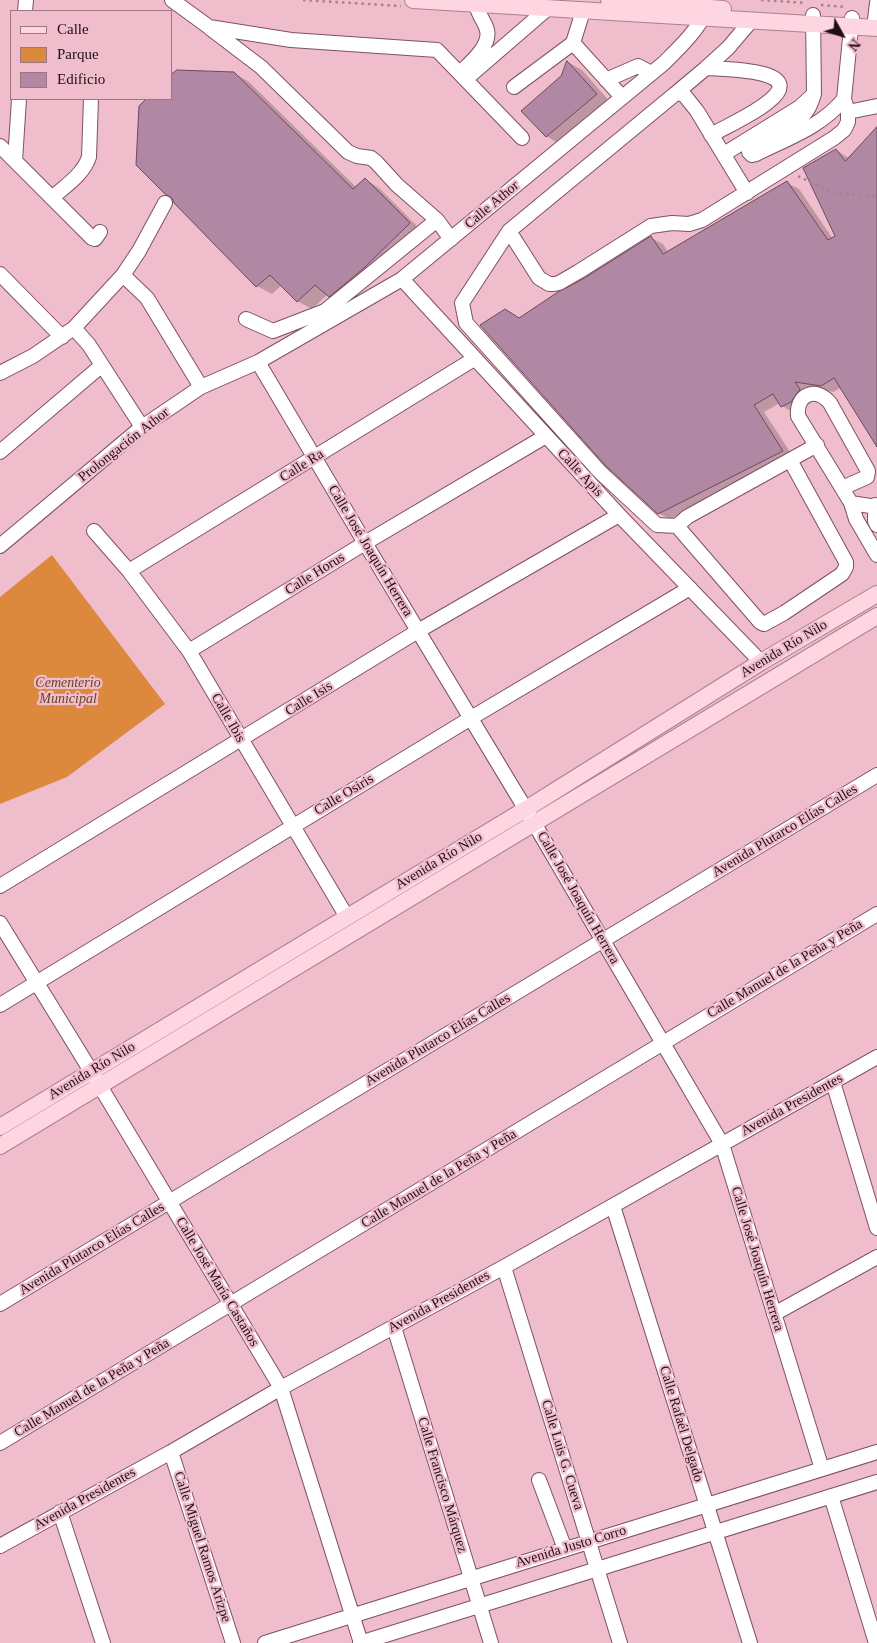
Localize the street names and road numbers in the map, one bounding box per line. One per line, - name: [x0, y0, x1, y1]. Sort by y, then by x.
- street label: Calle Athor: [461, 177, 523, 233]
- street label: Prolongación Athor: [75, 404, 173, 486]
- street label: Calle Ra: [277, 446, 327, 486]
- street label: Calle Apis: [554, 446, 606, 500]
- street label: Calle José Joaquín Herrera: [324, 482, 416, 620]
- street label: Calle Horus: [282, 549, 348, 599]
- street label: Avenida Río Nilo: [737, 616, 831, 682]
- street label: Calle Isis: [282, 678, 336, 720]
- street label: Calle Ibis: [207, 690, 249, 746]
- street label: Calle Osiris: [311, 771, 377, 819]
- street label: Avenida Plutarco Elías Calles: [709, 781, 861, 881]
- street label: Avenida Río Nilo: [392, 828, 486, 894]
- street label: Calle José Joaquín Herrera: [533, 829, 623, 967]
- street label: Calle Manuel de la Peña y Peña: [704, 916, 866, 1022]
- street label: Avenida Plutarco Elías Calles: [362, 990, 514, 1090]
- street label: Avenida Río Nilo: [45, 1038, 139, 1104]
- street label: Avenida Presidentes: [738, 1070, 846, 1140]
- street label: Calle Manuel de la Peña y Peña: [358, 1126, 520, 1232]
- street label: Calle José Joaquín Herrera: [727, 1185, 787, 1333]
- street label: Avenida Plutarco Elías Calles: [16, 1199, 168, 1299]
- street label: Calle José María Castaños: [172, 1214, 262, 1350]
- street label: Avenida Presidentes: [385, 1267, 493, 1337]
- street label: Calle Manuel de la Peña y Peña: [11, 1335, 173, 1441]
- street label: Calle Rafaél Delgado: [655, 1364, 707, 1484]
- street label: Calle Luis G. Cueva: [537, 1398, 587, 1512]
- street label: Calle Francisco Márquez: [413, 1415, 471, 1555]
- street label: Avenida Presidentes: [31, 1464, 139, 1534]
- street label: Calle Miguel Ramos Arizpe: [170, 1470, 234, 1624]
- street label: Avenida Justo Corro: [514, 1522, 628, 1572]

